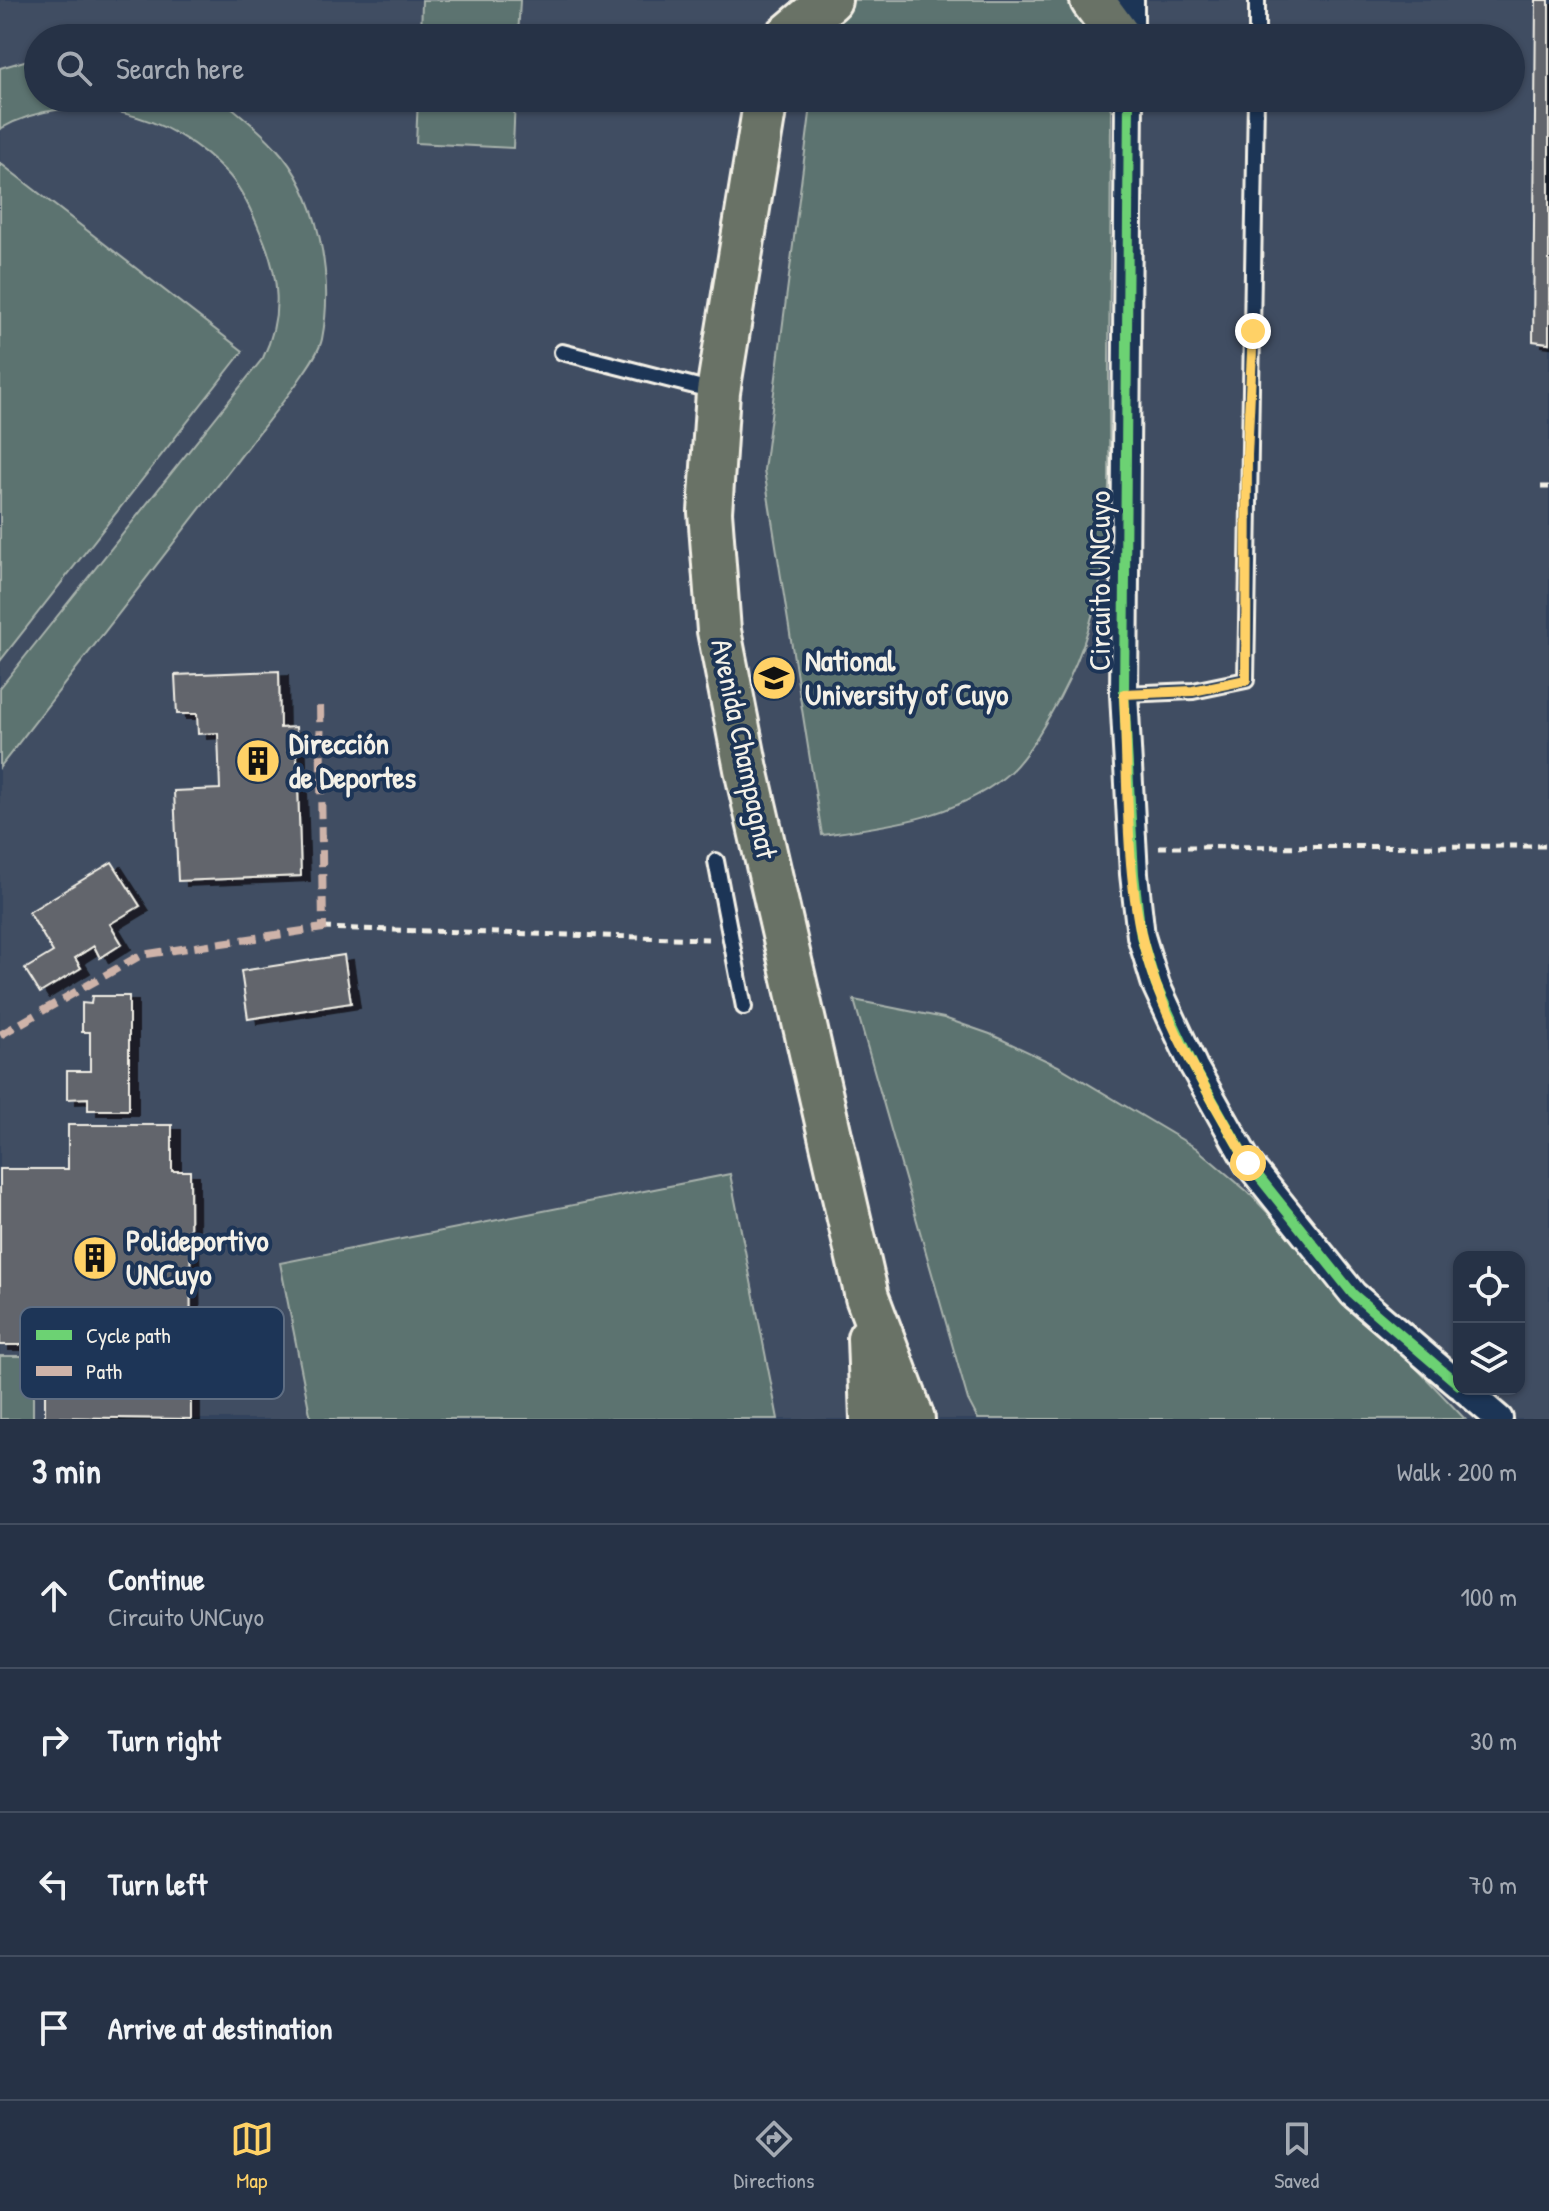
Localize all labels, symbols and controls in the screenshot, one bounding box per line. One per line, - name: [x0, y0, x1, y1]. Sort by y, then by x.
- search box: [24, 24, 1525, 112]
- icon: search: [52, 46, 96, 90]
- text: Search here: [116, 48, 244, 88]
- route end: [1235, 313, 1271, 349]
- street label: Circuito UNCuyo: [1079, 491, 1119, 671]
- street label: Avenida Champagnat: [702, 635, 788, 863]
- place label: National University of Cuyo: [805, 640, 1008, 715]
- school or university icon: National University of Cuyo: [750, 654, 798, 702]
- place label: Dirección de Deportes: [289, 723, 416, 798]
- building icon: Dirección de Deportes: [234, 737, 282, 785]
- route start: [1230, 1145, 1266, 1181]
- place label: Polideportivo UNCuyo: [126, 1220, 268, 1295]
- building icon: Polideportivo UNCuyo: [71, 1234, 119, 1282]
- map controls: [1453, 1251, 1525, 1395]
- button: locate: [1453, 1251, 1525, 1323]
- legend: [20, 1307, 284, 1399]
- text: Cycle path: [86, 1320, 170, 1350]
- button: layers: [1453, 1323, 1525, 1395]
- text: Path: [86, 1356, 122, 1386]
- text: 3 min: [32, 1448, 101, 1494]
- text: Walk · 200 m: [1397, 1454, 1517, 1489]
- text: Continue: [108, 1559, 205, 1599]
- icon: ahead: [32, 1574, 76, 1618]
- text: 100 m: [1461, 1579, 1517, 1614]
- text: Circuito UNCuyo: [108, 1599, 264, 1634]
- icon: right: [32, 1718, 76, 1762]
- text: Turn right: [108, 1720, 221, 1760]
- text: 30 m: [1470, 1723, 1517, 1758]
- icon: left: [32, 1862, 76, 1906]
- text: Turn left: [108, 1864, 207, 1904]
- text: 70 m: [1469, 1867, 1517, 1902]
- icon: arrive: [32, 2006, 76, 2050]
- text: Arrive at destination: [108, 2008, 333, 2048]
- tab: Map: [230, 2117, 274, 2195]
- tab: Directions: [734, 2117, 815, 2195]
- tab: Saved: [1274, 2117, 1319, 2195]

